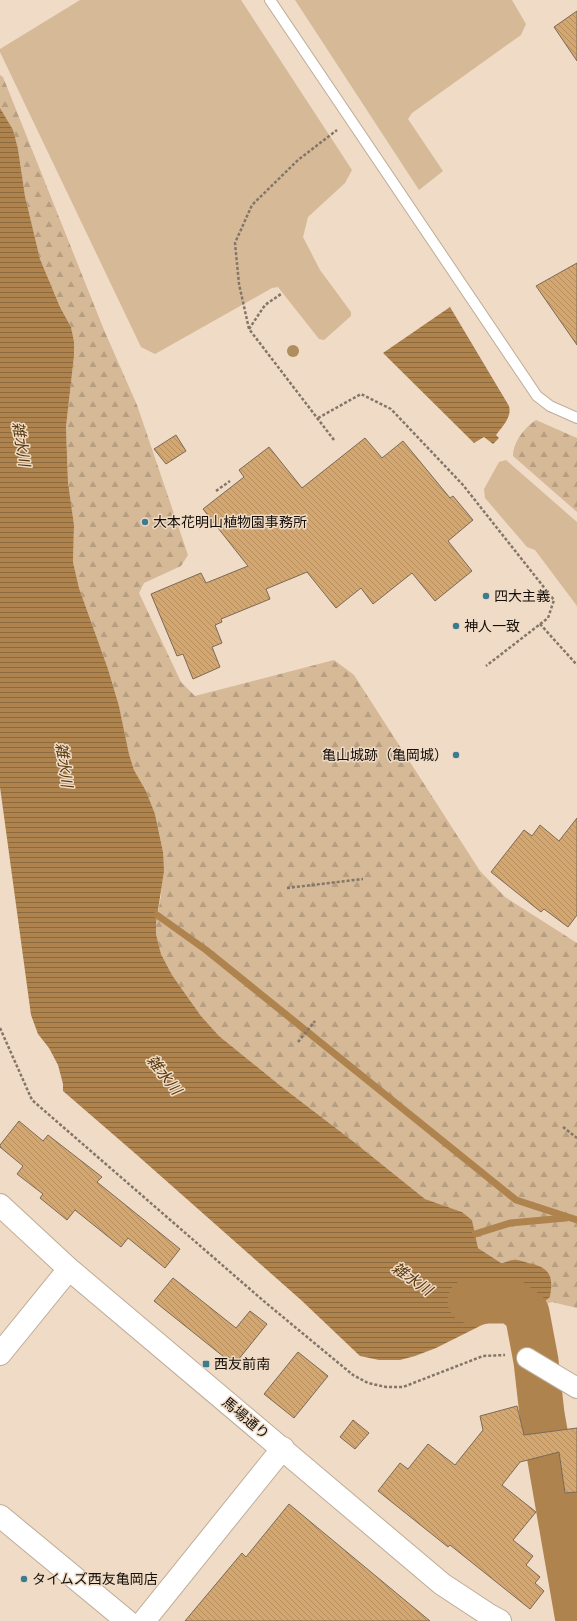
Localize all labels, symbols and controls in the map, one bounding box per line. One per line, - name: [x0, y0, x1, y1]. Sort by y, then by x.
- water label: 雑水川: [9, 420, 34, 470]
- place label: 大本花明山植物園事務所: [153, 514, 307, 530]
- marker: 大本花明山植物園事務所: [140, 517, 150, 527]
- place label: 四大主義: [494, 588, 550, 604]
- marker: 四大主義: [481, 591, 491, 601]
- place label: 神人一致: [464, 618, 520, 634]
- marker: 神人一致: [451, 621, 461, 631]
- water label: 雑水川: [52, 741, 76, 791]
- place label: 亀山城跡（亀岡城）: [322, 747, 448, 763]
- marker: 亀山城跡（亀岡城）: [451, 750, 461, 760]
- water label: 雑水川: [143, 1052, 186, 1100]
- water label: 雑水川: [388, 1259, 437, 1300]
- place label: 西友前南: [214, 1356, 270, 1372]
- marker: 西友前南: [201, 1359, 211, 1369]
- street label: 馬場通り: [219, 1394, 273, 1442]
- place label: タイムズ西友亀岡店: [32, 1571, 158, 1587]
- marker: タイムズ西友亀岡店: [19, 1574, 29, 1584]

